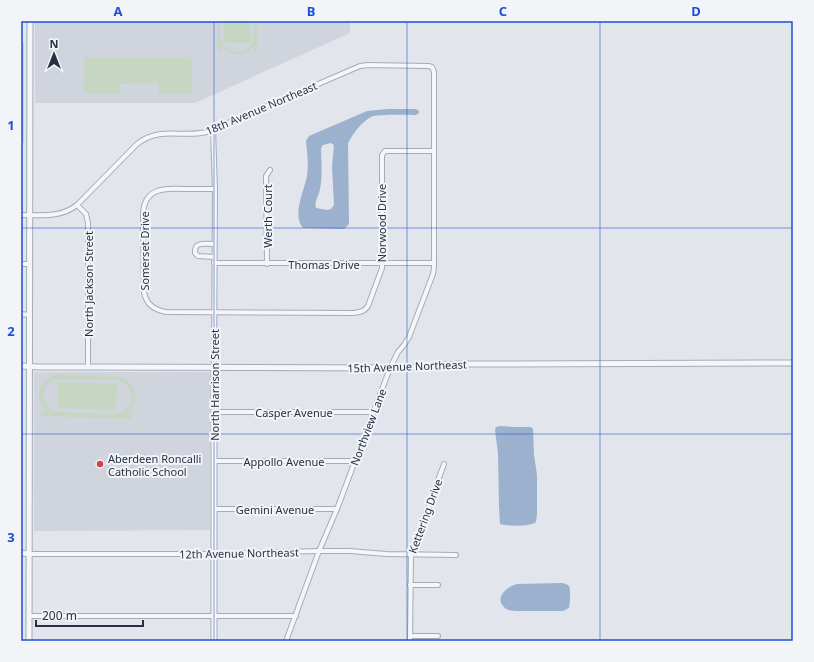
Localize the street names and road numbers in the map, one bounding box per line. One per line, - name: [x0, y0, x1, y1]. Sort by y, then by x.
- street label: 18th Avenue Northeast: [203, 78, 319, 138]
- street label: Werth Court: [260, 184, 275, 248]
- street label: Norwood Drive: [374, 184, 389, 262]
- street label: Somerset Drive: [137, 211, 152, 291]
- street label: North Jackson Street: [81, 231, 96, 337]
- street label: Thomas Drive: [288, 257, 360, 272]
- street label: North Harrison Street: [207, 329, 222, 441]
- street label: 15th Avenue Northeast: [347, 356, 467, 376]
- street label: Northview Lane: [346, 386, 390, 468]
- street label: Casper Avenue: [255, 405, 333, 420]
- street label: Appollo Avenue: [243, 454, 325, 469]
- street label: Kettering Drive: [405, 477, 445, 555]
- street label: Gemini Avenue: [236, 502, 314, 517]
- street label: 12th Avenue Northeast: [179, 544, 299, 562]

